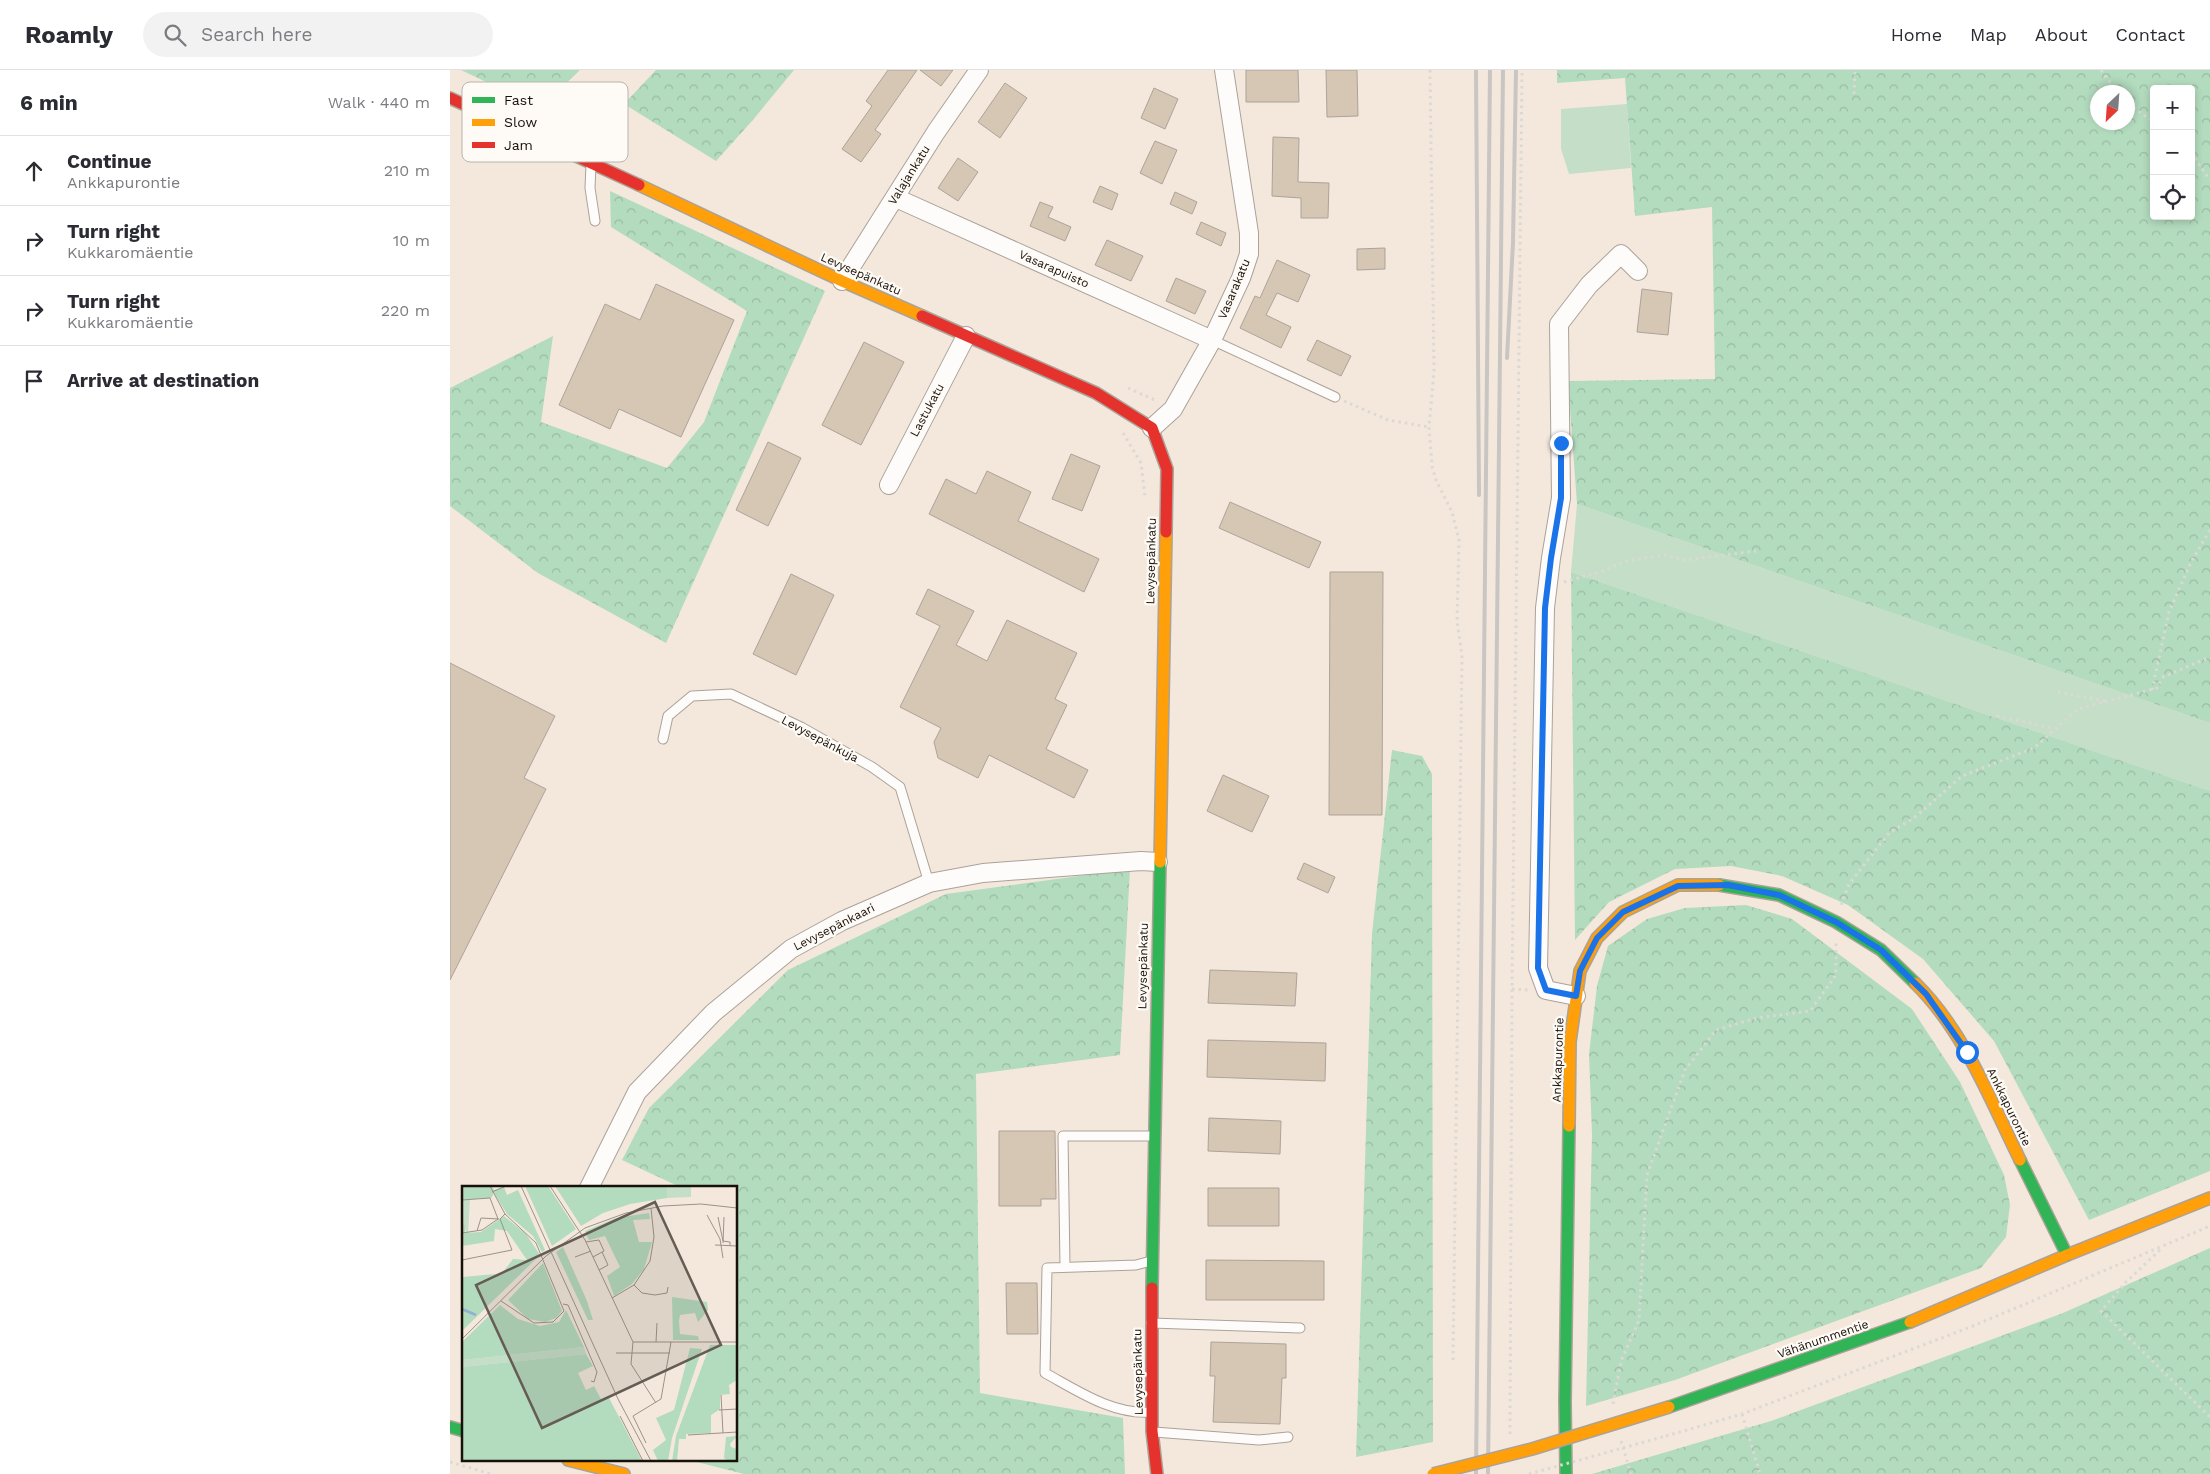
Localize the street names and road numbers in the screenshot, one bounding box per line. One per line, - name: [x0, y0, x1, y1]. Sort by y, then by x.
- street label: Valajankatu: [885, 143, 933, 207]
- street label: Vasarapuisto: [1017, 247, 1091, 291]
- street label: Levysepänkatu: [819, 250, 903, 298]
- street label: Vasarakatu: [1215, 257, 1253, 321]
- street label: Lastukatu: [907, 381, 947, 439]
- street label: Levysepänkatu: [1143, 518, 1159, 604]
- street label: Levysepänkuja: [779, 713, 861, 765]
- street label: Levysepänkaari: [791, 900, 877, 954]
- street label: Levysepänkatu: [1135, 923, 1151, 1009]
- street label: Ankkapurontie: [1550, 1017, 1566, 1103]
- street label: Ankkapurontie: [1984, 1066, 2034, 1148]
- street label: Vähänummentie: [1776, 1317, 1870, 1361]
- street label: Levysepänkatu: [1130, 1329, 1146, 1415]

